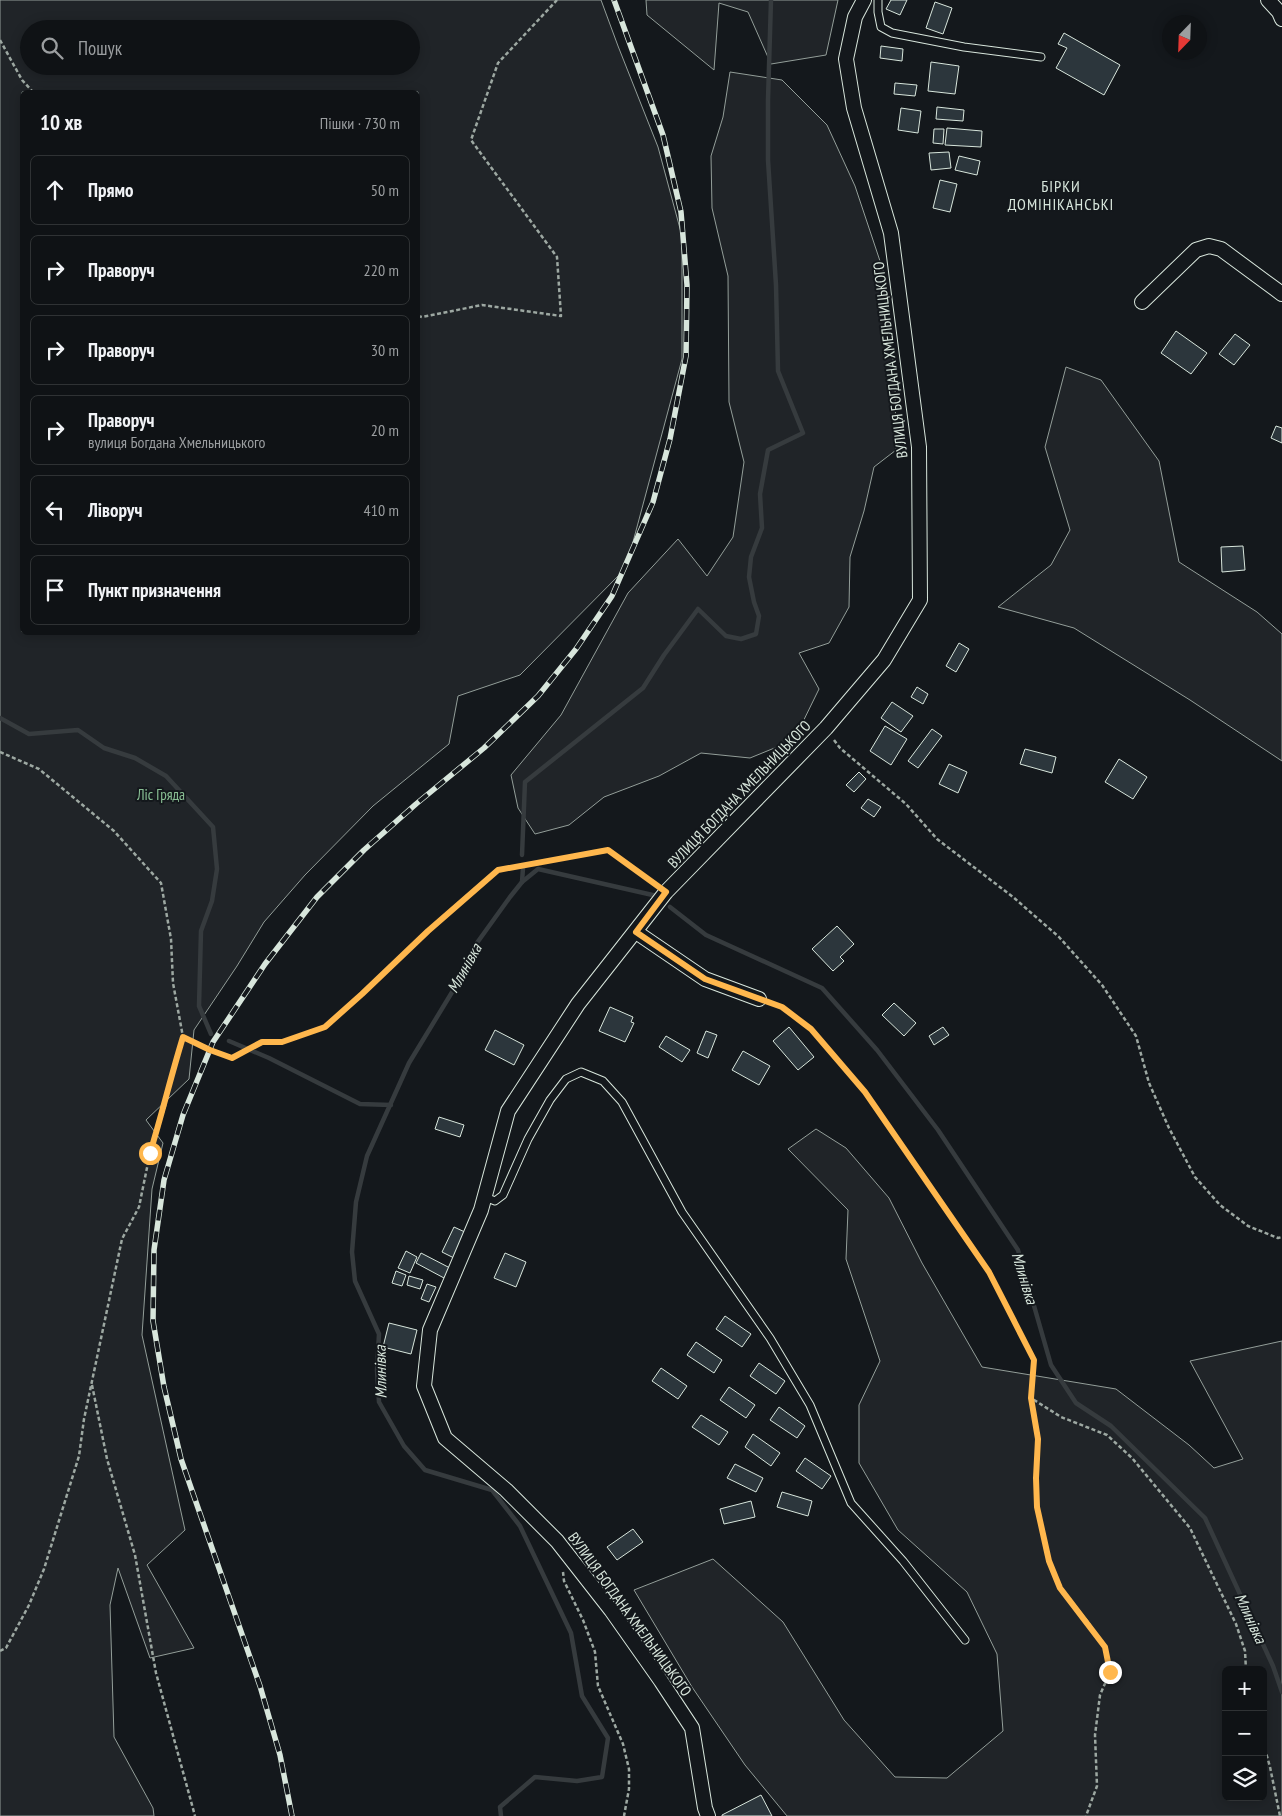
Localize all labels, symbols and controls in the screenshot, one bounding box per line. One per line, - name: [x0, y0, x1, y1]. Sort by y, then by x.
- north arrow: [1162, 15, 1207, 60]
- search box: [20, 20, 420, 75]
- icon: search: [38, 34, 66, 62]
- text: Пошук: [78, 36, 122, 60]
- text: 10 хв: [40, 109, 82, 136]
- text: Пішки · 730 m: [320, 113, 400, 133]
- icon: ahead: [41, 176, 69, 204]
- district label: БІРКИ ДОМІНІКАНСЬКІ: [1008, 176, 1114, 214]
- text: Прямо: [88, 178, 133, 202]
- text: 50 m: [371, 180, 399, 200]
- icon: right: [41, 256, 69, 284]
- text: Праворуч: [88, 258, 155, 282]
- text: 220 m: [364, 260, 399, 280]
- street label: ВУЛИЦЯ БОГДАНА ХМЕЛЬНИЦЬКОГО: [869, 261, 911, 459]
- icon: right: [41, 336, 69, 364]
- text: Праворуч: [88, 338, 155, 362]
- text: 30 m: [371, 340, 399, 360]
- text: Праворуч: [88, 408, 155, 432]
- icon: right: [41, 416, 69, 444]
- text: 20 m: [371, 420, 399, 440]
- text: вулиця Богдана Хмельницького: [88, 432, 266, 452]
- icon: left: [41, 496, 69, 524]
- text: Ліворуч: [88, 498, 142, 522]
- text: 410 m: [364, 500, 399, 520]
- icon: arrive: [41, 576, 69, 604]
- text: Пункт призначення: [88, 578, 221, 602]
- street label: ВУЛИЦЯ БОГДАНА ХМЕЛЬНИЦЬКОГО: [663, 716, 815, 872]
- park label: Ліс Гряда: [136, 785, 185, 804]
- water label: Млинівка: [442, 938, 486, 996]
- route start: [139, 1142, 162, 1165]
- water label: Млинівка: [1008, 1250, 1043, 1308]
- water label: Млинівка: [370, 1344, 390, 1399]
- street label: ВУЛИЦЯ БОГДАНА ХМЕЛЬНИЦЬКОГО: [564, 1528, 696, 1700]
- water label: Млинівка: [1231, 1590, 1272, 1648]
- route end: [1099, 1661, 1122, 1684]
- map controls: [1222, 1666, 1267, 1801]
- button: +: [1222, 1666, 1267, 1711]
- button: −: [1222, 1711, 1267, 1756]
- button: layers: [1222, 1756, 1267, 1801]

